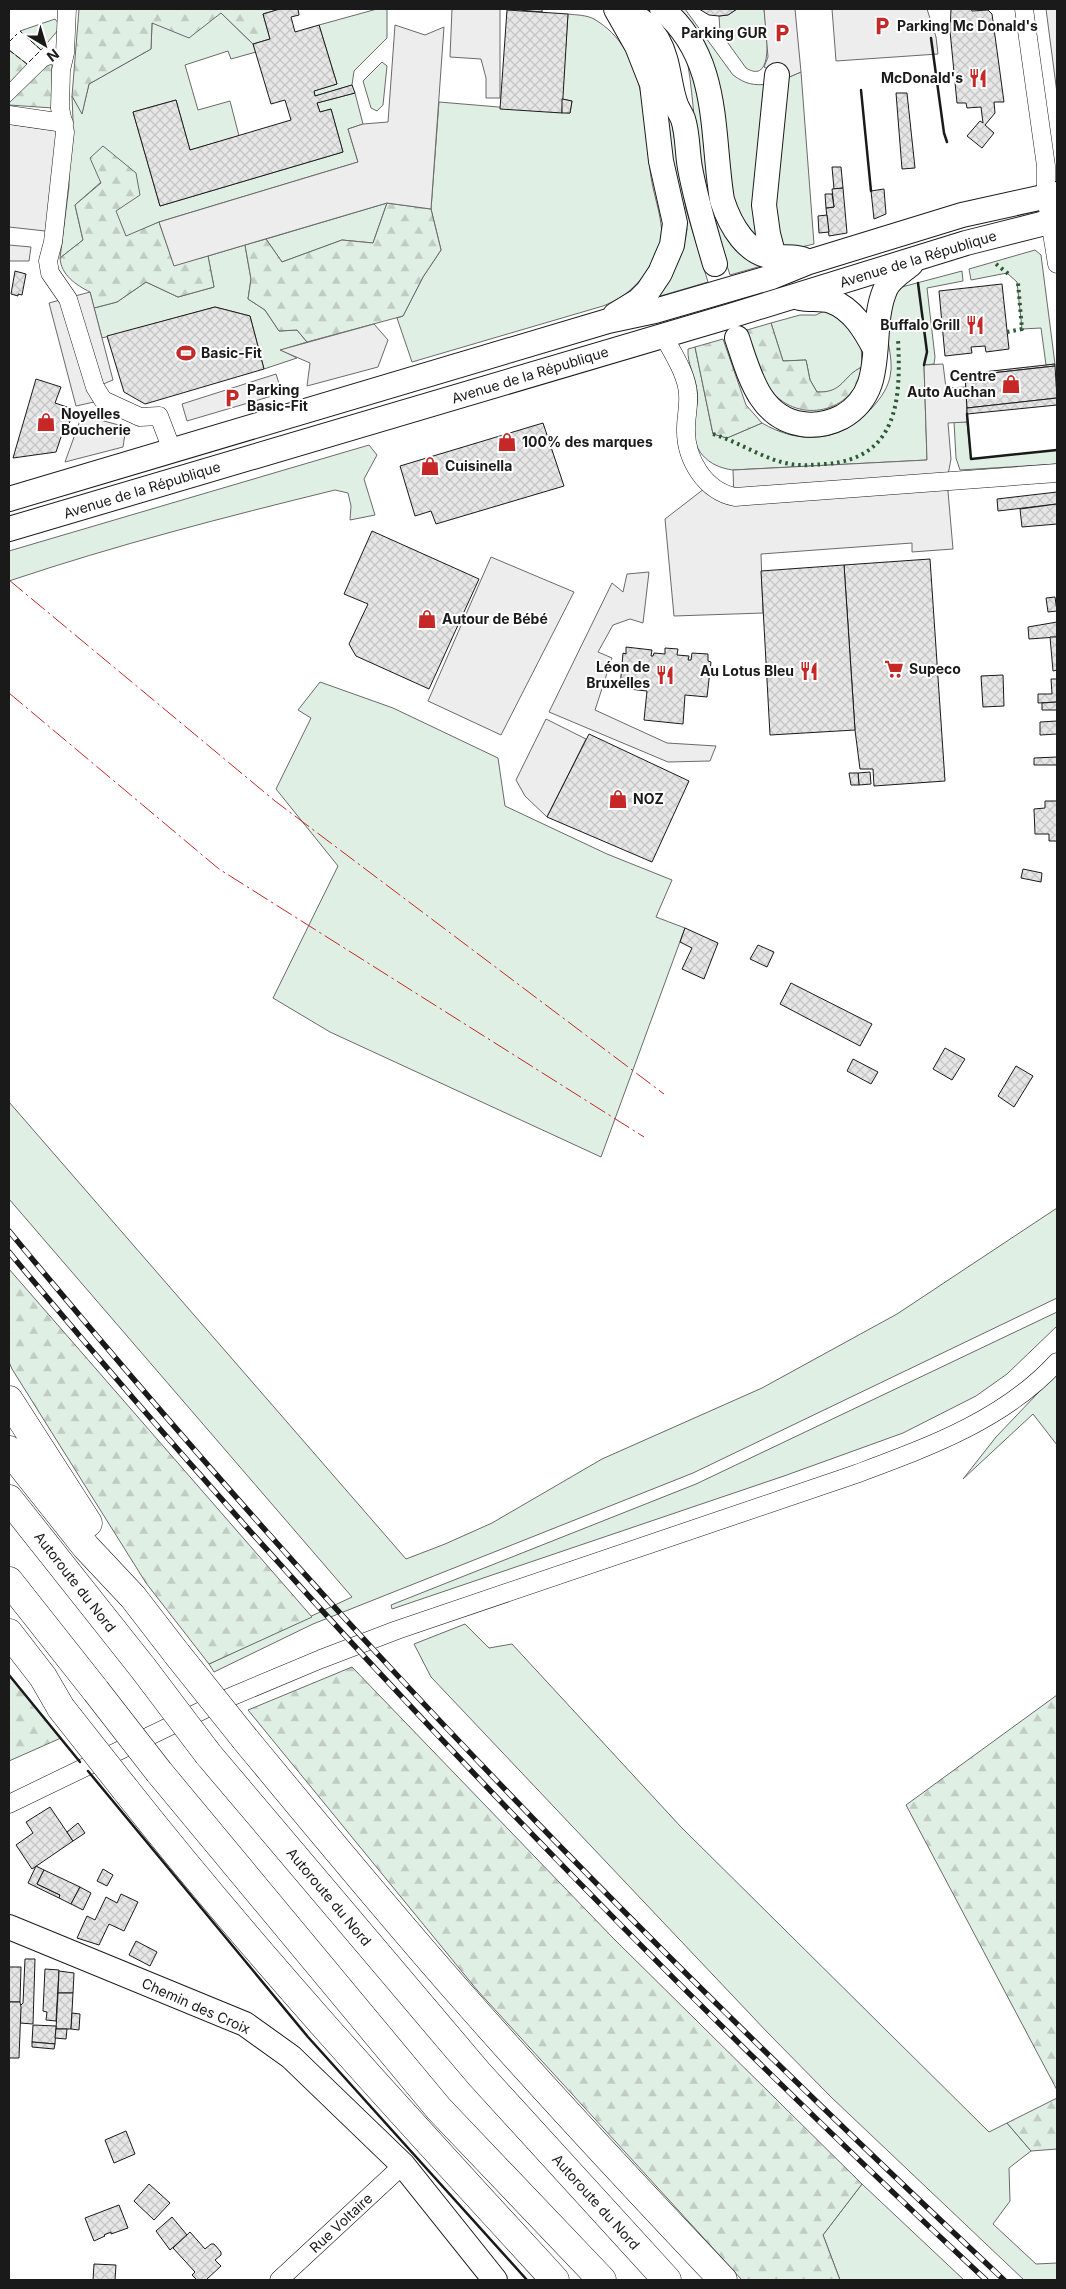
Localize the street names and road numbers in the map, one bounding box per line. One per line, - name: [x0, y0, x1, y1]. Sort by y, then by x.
- street label: Avenue de la République: [837, 227, 998, 291]
- street label: Avenue de la République: [449, 343, 610, 407]
- street label: Avenue de la République: [61, 458, 222, 522]
- street label: Autoroute du Nord: [31, 1528, 120, 1635]
- street label: Autoroute du Nord: [284, 1844, 375, 1949]
- street label: Chemin des Croix: [139, 1974, 254, 2037]
- street label: Autoroute du Nord: [549, 2151, 644, 2253]
- street label: Rue Voltaire: [306, 2189, 376, 2256]

